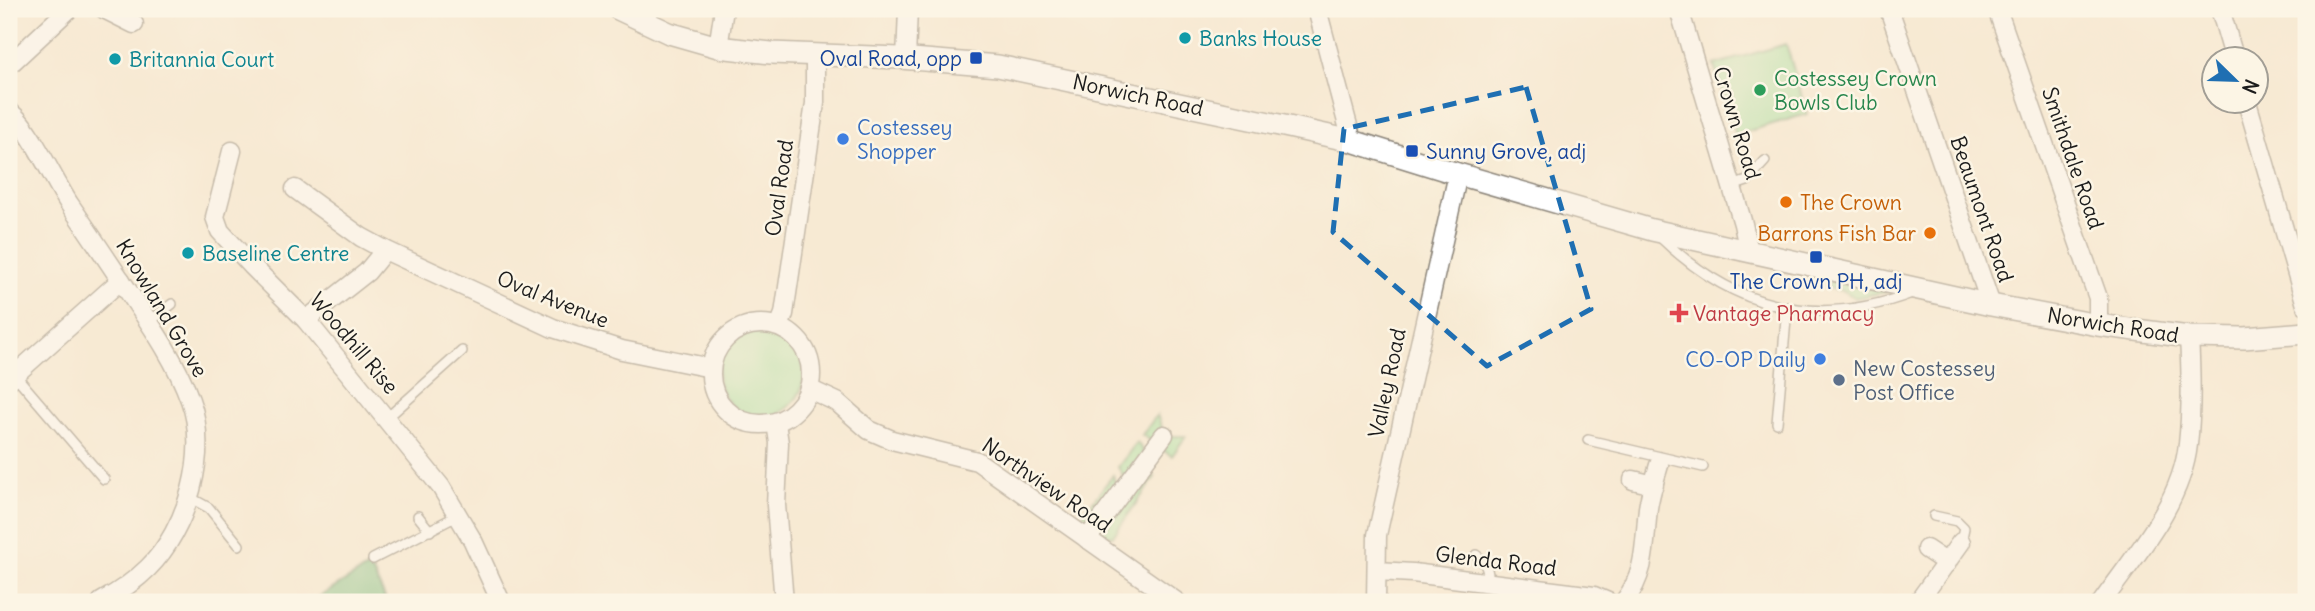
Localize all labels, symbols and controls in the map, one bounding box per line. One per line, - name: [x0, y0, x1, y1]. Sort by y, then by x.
- place label: Banks House: [1199, 25, 1322, 52]
- marker: Banks House: [1177, 30, 1193, 46]
- place label: Oval Road, opp: [820, 45, 962, 72]
- place label: Britannia Court: [129, 46, 274, 73]
- north arrow: [2200, 46, 2270, 116]
- marker: Oval Road, opp: [968, 50, 984, 66]
- marker: Britannia Court: [107, 51, 123, 67]
- street label: Crown Road: [1707, 63, 1767, 183]
- place label: Costessey Crown Bowls Club: [1774, 65, 1937, 116]
- street label: Norwich Road: [1070, 68, 1206, 122]
- text: N: [2237, 76, 2264, 97]
- marker: Costessey Crown Bowls Club: [1752, 82, 1768, 98]
- street label: Smithdale Road: [2036, 83, 2110, 233]
- place label: Costessey Shopper: [857, 114, 953, 165]
- marker: Costessey Shopper: [835, 131, 851, 147]
- street label: Beaumont Road: [1944, 132, 2020, 286]
- street label: Oval Road: [759, 138, 799, 238]
- place label: Sunny Grove, adj: [1426, 138, 1586, 165]
- marker: Sunny Grove, adj: [1404, 143, 1420, 159]
- place label: The Crown: [1800, 189, 1902, 216]
- marker: The Crown: [1778, 194, 1794, 210]
- place label: Barrons Fish Bar: [1757, 220, 1916, 247]
- marker: Barrons Fish Bar: [1922, 225, 1938, 241]
- street label: Knowland Grove: [110, 234, 214, 382]
- place label: Baseline Centre: [202, 240, 349, 267]
- marker: Baseline Centre: [180, 245, 196, 261]
- marker: The Crown PH, adj: [1808, 249, 1824, 265]
- street label: Oval Avenue: [493, 264, 613, 334]
- place label: The Crown PH, adj: [1730, 268, 1903, 295]
- street label: Woodhill Rise: [304, 287, 404, 399]
- place label: Vantage Pharmacy: [1693, 300, 1874, 327]
- street label: Norwich Road: [2045, 301, 2181, 349]
- marker: Vantage Pharmacy: [1671, 305, 1687, 321]
- street label: Valley Road: [1362, 326, 1412, 440]
- place label: CO-OP Daily: [1685, 346, 1806, 373]
- marker: CO-OP Daily: [1812, 351, 1828, 367]
- place label: New Costessey Post Office: [1853, 355, 1996, 406]
- marker: New Costessey Post Office: [1831, 372, 1847, 388]
- street label: Northview Road: [977, 432, 1117, 538]
- street label: Glenda Road: [1434, 540, 1558, 582]

